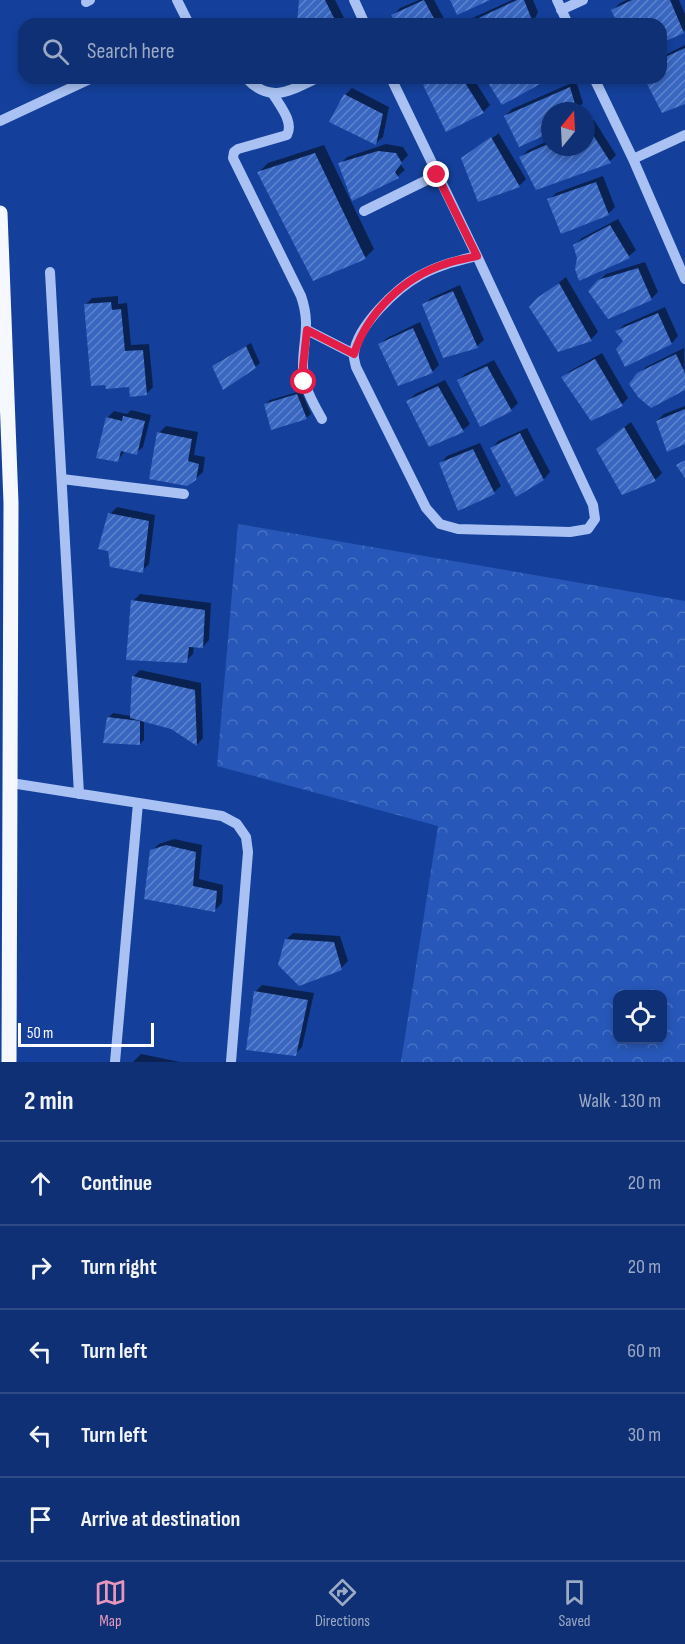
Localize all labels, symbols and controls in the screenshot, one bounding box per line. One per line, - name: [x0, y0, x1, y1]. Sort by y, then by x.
- search box: [18, 18, 667, 84]
- icon: search: [39, 35, 72, 68]
- text: Search here: [87, 38, 174, 65]
- north arrow: [541, 102, 595, 156]
- route end: [423, 161, 449, 187]
- route start: [290, 368, 316, 394]
- map controls: [613, 990, 667, 1044]
- button: locate: [613, 990, 667, 1044]
- scale bar: [18, 1020, 154, 1048]
- text: 50 m: [27, 1024, 53, 1043]
- text: 2 min: [24, 1086, 74, 1117]
- text: Walk · 130 m: [579, 1089, 661, 1113]
- icon: ahead: [24, 1167, 57, 1200]
- text: Continue: [81, 1170, 152, 1197]
- text: 20 m: [628, 1171, 661, 1195]
- icon: right: [24, 1251, 57, 1284]
- text: Turn right: [81, 1254, 157, 1281]
- text: 20 m: [628, 1255, 661, 1279]
- icon: left: [24, 1335, 57, 1368]
- text: Turn left: [81, 1338, 147, 1365]
- text: 60 m: [627, 1339, 661, 1363]
- icon: left: [24, 1419, 57, 1452]
- text: Turn left: [81, 1422, 147, 1449]
- text: 30 m: [628, 1423, 661, 1447]
- icon: arrive: [24, 1503, 57, 1536]
- text: Arrive at destination: [81, 1506, 240, 1533]
- tab: Map: [94, 1576, 127, 1631]
- tab: Directions: [315, 1576, 370, 1631]
- tab: Saved: [558, 1576, 591, 1631]

